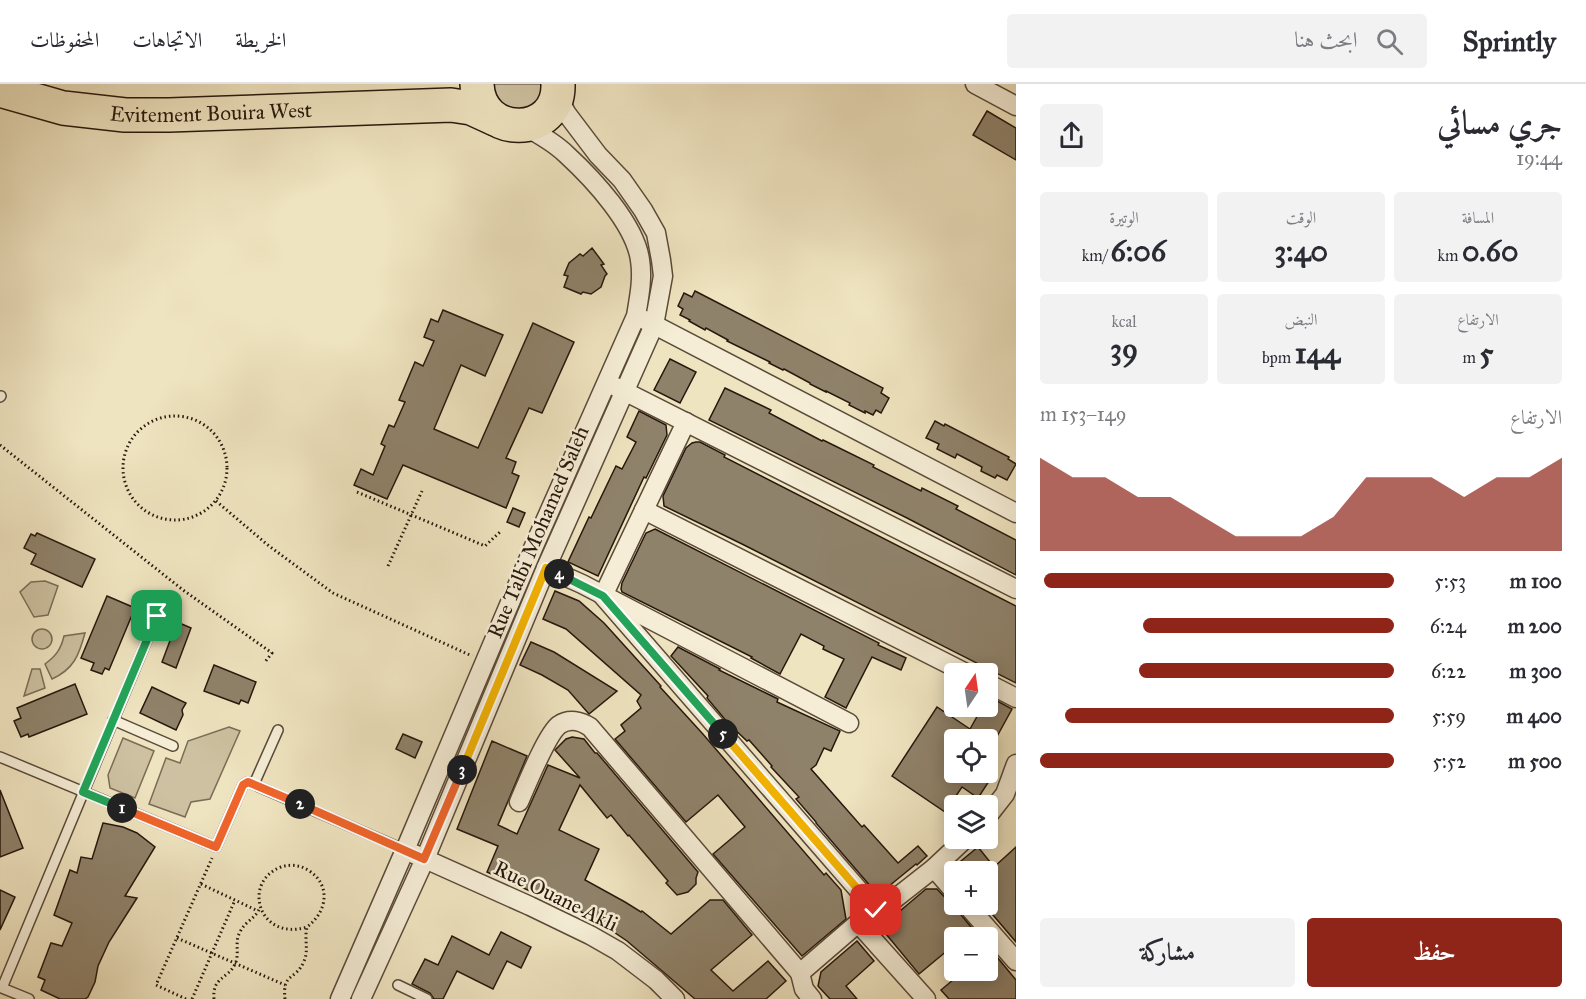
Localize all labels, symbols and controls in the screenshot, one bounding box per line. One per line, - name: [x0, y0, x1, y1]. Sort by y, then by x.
- search box: [1007, 14, 1427, 68]
- text: Sprintly: [1463, 24, 1556, 59]
- icon: search: [1373, 25, 1406, 58]
- text: ابحث هنا: [1294, 26, 1358, 53]
- text: المحفوظات: [30, 27, 99, 53]
- text: الاتجاهات: [132, 27, 202, 53]
- text: الخريطة: [235, 27, 286, 53]
- street label: Evitement Bouira West: [109, 97, 313, 128]
- text: جري مسائي: [1437, 103, 1562, 143]
- button: share: [1040, 104, 1103, 167]
- text: 19:44: [1516, 146, 1562, 170]
- text: الوتيرة: [1109, 208, 1139, 227]
- text: الوقت: [1286, 208, 1316, 227]
- text: المسافة: [1462, 208, 1494, 227]
- text: 6:06: [1110, 233, 1166, 269]
- text: 3:40: [1274, 233, 1328, 269]
- text: 0.60: [1462, 233, 1518, 269]
- text: /km: [1082, 246, 1110, 265]
- text: km: [1438, 246, 1462, 265]
- text: النبض: [1285, 310, 1317, 329]
- text: الارتفاع: [1457, 310, 1499, 329]
- text: kcal: [1111, 312, 1137, 331]
- text: 39: [1110, 331, 1138, 367]
- text: 144: [1295, 335, 1340, 371]
- text: 5: [1479, 335, 1493, 371]
- text: bpm: [1262, 348, 1295, 367]
- text: m: [1463, 348, 1479, 367]
- text: 149–153 m: [1040, 402, 1126, 426]
- text: الارتفاع: [1510, 405, 1562, 429]
- street label: Rue Talbi Mohamed Saleh: [481, 422, 595, 642]
- pin: 4: [544, 559, 574, 589]
- text: 4: [555, 564, 563, 583]
- text: 5:53: [1434, 569, 1466, 593]
- text: 100 m: [1510, 569, 1562, 593]
- pin: [131, 590, 182, 641]
- icon: arrive: [140, 599, 173, 632]
- text: 6:24: [1430, 614, 1466, 638]
- text: 200 m: [1508, 614, 1562, 638]
- text: 6:22: [1431, 659, 1466, 683]
- text: 300 m: [1510, 659, 1562, 683]
- north arrow: [944, 663, 998, 717]
- map controls: [944, 663, 998, 981]
- text: 5:59: [1432, 704, 1466, 728]
- text: 400 m: [1506, 704, 1562, 728]
- pin: 5: [708, 719, 738, 749]
- text: 5: [719, 724, 727, 743]
- button: locate: [944, 729, 998, 783]
- text: 5:52: [1433, 749, 1466, 773]
- text: 500 m: [1508, 749, 1562, 773]
- pin: 3: [447, 755, 477, 785]
- text: 3: [459, 760, 465, 779]
- pin: 2: [285, 789, 315, 819]
- pin: 1: [107, 793, 137, 823]
- text: 2: [296, 794, 304, 813]
- button: layers: [944, 795, 998, 849]
- text: 1: [119, 798, 125, 817]
- street label: Rue Ouane Akli: [490, 855, 623, 937]
- button: +: [944, 861, 998, 915]
- pin: [850, 884, 901, 935]
- icon: check: [859, 893, 892, 926]
- button: مشاركة: [1040, 918, 1295, 987]
- button: حفظ: [1307, 918, 1562, 987]
- button: −: [944, 927, 998, 981]

